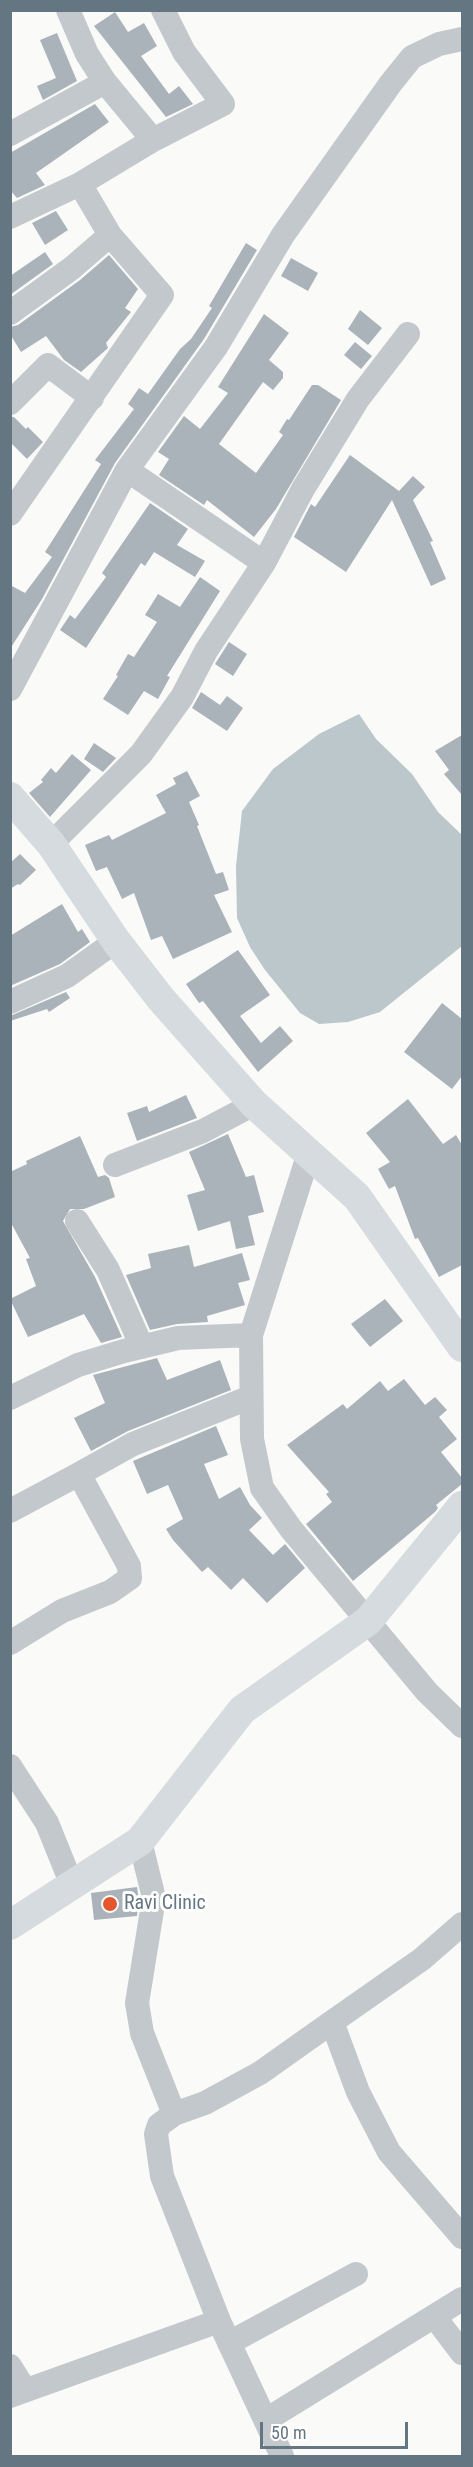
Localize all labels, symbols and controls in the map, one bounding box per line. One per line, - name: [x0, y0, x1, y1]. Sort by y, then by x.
- place label: Ravi Clinic: [124, 1892, 206, 1916]
- marker: Ravi Clinic: [101, 1895, 119, 1913]
- scale bar: [263, 2410, 412, 2448]
- text: 50 m: [271, 2422, 306, 2443]

